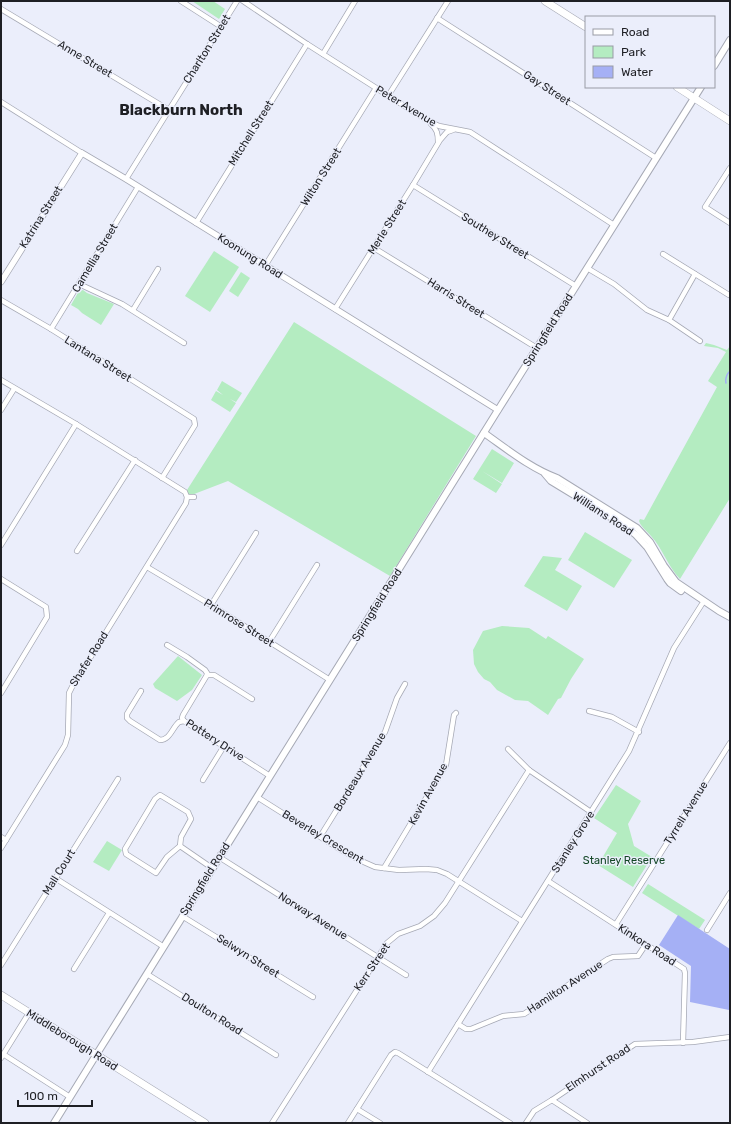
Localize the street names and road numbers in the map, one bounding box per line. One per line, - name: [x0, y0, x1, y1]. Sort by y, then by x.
- street label: Charlton Street: [181, 12, 234, 86]
- street label: Anne Street: [55, 38, 115, 81]
- street label: Gay Street: [521, 68, 574, 108]
- street label: Peter Avenue: [373, 83, 439, 129]
- street label: Mitchell Street: [226, 97, 277, 168]
- street label: Wilton Street: [298, 145, 344, 208]
- street label: Katrina Street: [17, 183, 66, 251]
- street label: Merle Street: [365, 197, 409, 257]
- street label: Southey Street: [459, 210, 532, 262]
- street label: Camellia Street: [69, 221, 121, 295]
- street label: Koonung Road: [215, 231, 285, 281]
- street label: Harris Street: [425, 275, 488, 321]
- street label: Springfield Road: [520, 291, 576, 369]
- street label: Lantana Street: [62, 333, 134, 385]
- street label: Williams Road: [570, 490, 636, 538]
- street label: Springfield Road: [349, 566, 405, 644]
- street label: Primrose Street: [201, 596, 277, 650]
- street label: Shafer Road: [67, 629, 111, 689]
- street label: Pottery Drive: [183, 716, 247, 764]
- street label: Bordeaux Avenue: [331, 730, 389, 814]
- street label: Kevin Avenue: [406, 761, 450, 827]
- street label: Tyrrell Avenue: [661, 779, 711, 847]
- street label: Beverley Crescent: [280, 807, 367, 867]
- street label: Stanley Grove: [549, 809, 597, 875]
- street label: Springfield Road: [177, 840, 233, 918]
- street label: Mall Court: [40, 846, 79, 897]
- street label: Norway Avenue: [276, 889, 350, 943]
- street label: Kinkora Road: [616, 921, 678, 969]
- street label: Selwyn Street: [214, 931, 282, 981]
- street label: Kerr Street: [351, 940, 393, 993]
- street label: Hamilton Avenue: [525, 958, 605, 1016]
- street label: Doulton Road: [179, 990, 245, 1038]
- street label: Middleborough Road: [24, 1007, 120, 1073]
- street label: Elmhurst Road: [563, 1042, 633, 1094]

